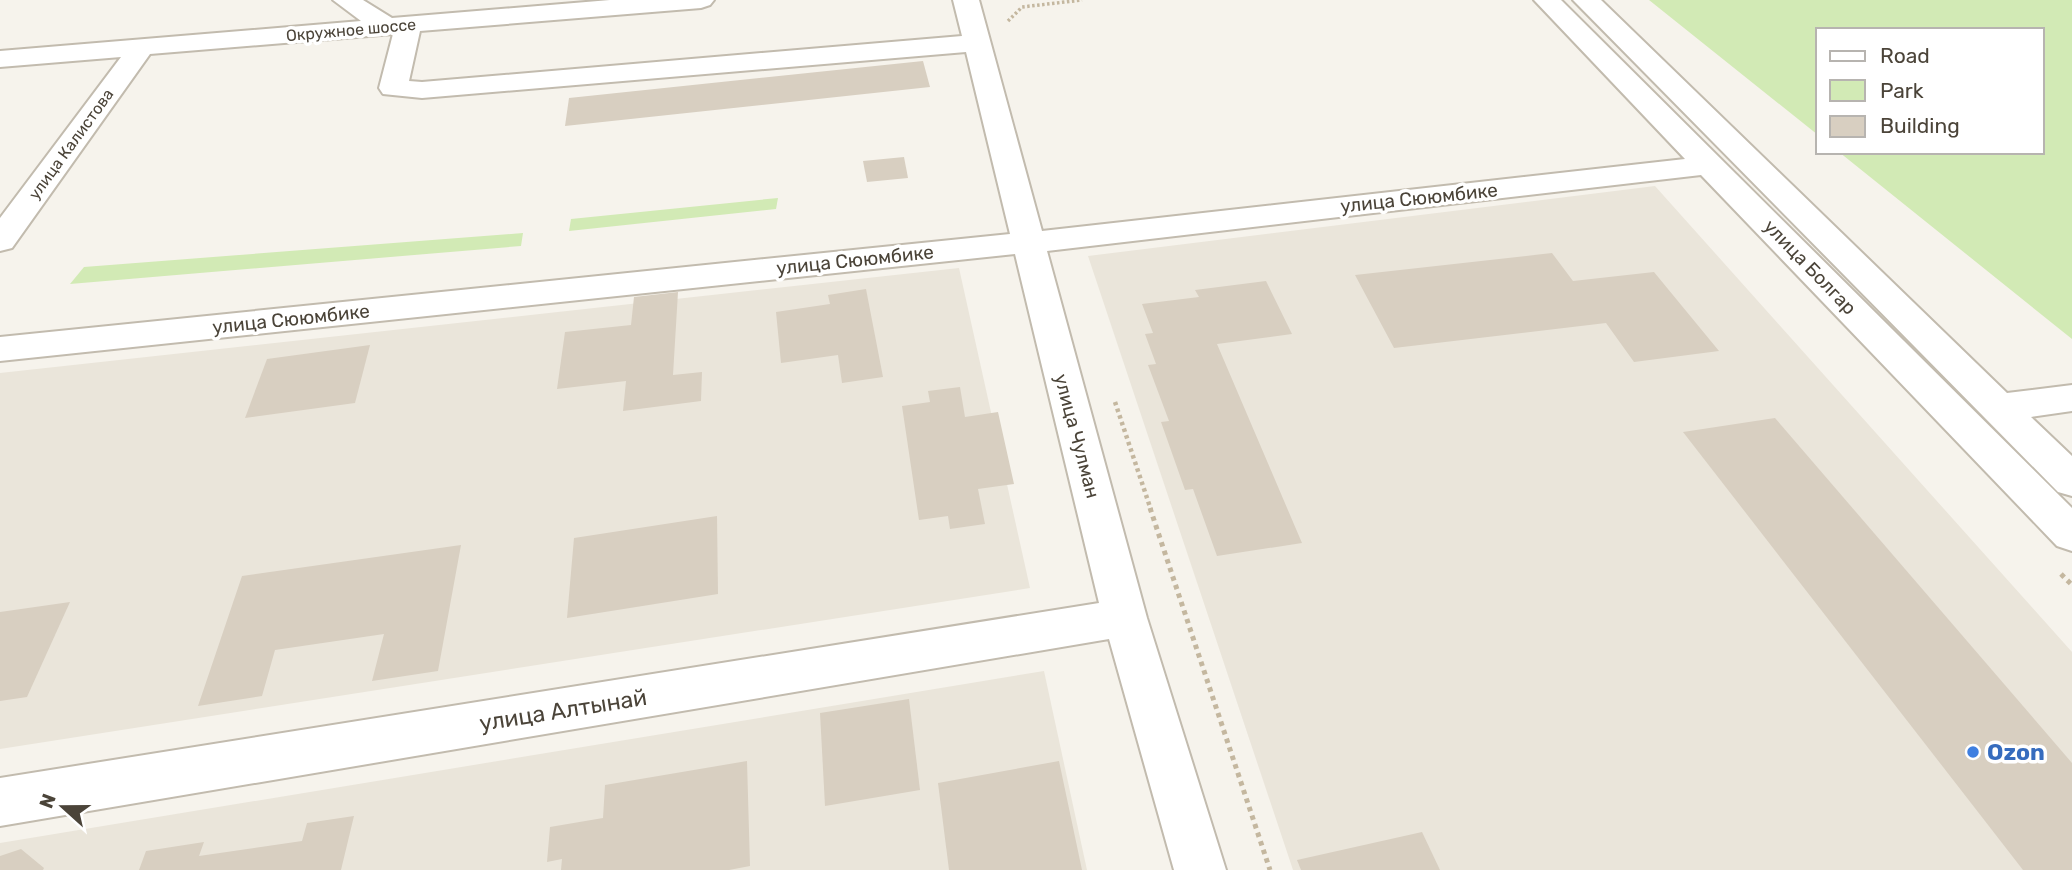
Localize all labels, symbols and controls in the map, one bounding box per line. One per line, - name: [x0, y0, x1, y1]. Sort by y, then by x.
- street label: Окружное шоссе: [285, 15, 417, 45]
- legend: [1816, 28, 2044, 154]
- text: Road: [1880, 43, 1930, 68]
- text: Park: [1880, 78, 1924, 103]
- street label: улица Калистова: [25, 85, 117, 203]
- text: Building: [1880, 113, 1960, 138]
- street label: улица Сююмбике: [1339, 178, 1499, 218]
- street label: улица Болгар: [1759, 215, 1861, 319]
- street label: улица Сююмбике: [775, 240, 935, 280]
- street label: улица Сююмбике: [211, 299, 371, 339]
- street label: улица Чулман: [1049, 371, 1105, 501]
- street label: улица Алтынай: [477, 683, 649, 737]
- place label: Ozon: [1987, 738, 2045, 766]
- marker: Ozon: [1965, 744, 1981, 760]
- north arrow: [28, 772, 98, 842]
- text: N: [34, 791, 61, 812]

